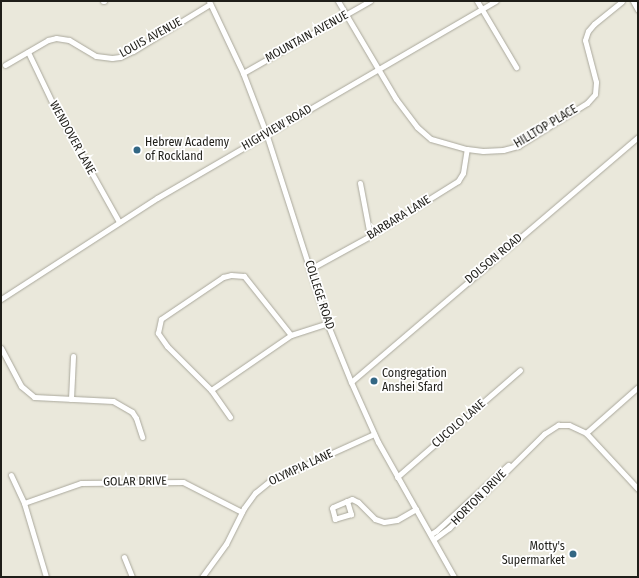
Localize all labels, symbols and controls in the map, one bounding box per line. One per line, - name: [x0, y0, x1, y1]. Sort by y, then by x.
- street label: MOUNTAIN AVENUE: [263, 8, 351, 66]
- street label: LOUIS AVENUE: [117, 15, 185, 61]
- street label: WENDOVER LANE: [46, 99, 98, 177]
- street label: HIGHVIEW ROAD: [239, 102, 315, 154]
- street label: HILLTOP PLACE: [512, 102, 580, 152]
- place label: Hebrew Academy of Rockland: [145, 136, 229, 164]
- marker: Hebrew Academy of Rockland: [132, 145, 142, 155]
- street label: BARBARA LANE: [364, 193, 434, 243]
- street label: DOLSON ROAD: [462, 231, 526, 287]
- street label: COLLEGE ROAD: [301, 259, 337, 331]
- place label: Congregation Anshei Sfard: [382, 367, 447, 395]
- marker: Congregation Anshei Sfard: [369, 376, 379, 386]
- street label: CUCOLO LANE: [429, 397, 489, 451]
- street label: OLYMPIA LANE: [267, 447, 335, 489]
- street label: HORTON DRIVE: [448, 467, 510, 529]
- street label: GOLAR DRIVE: [103, 474, 167, 490]
- place label: Motty's Supermarket: [502, 540, 565, 568]
- marker: Motty's Supermarket: [568, 549, 578, 559]

